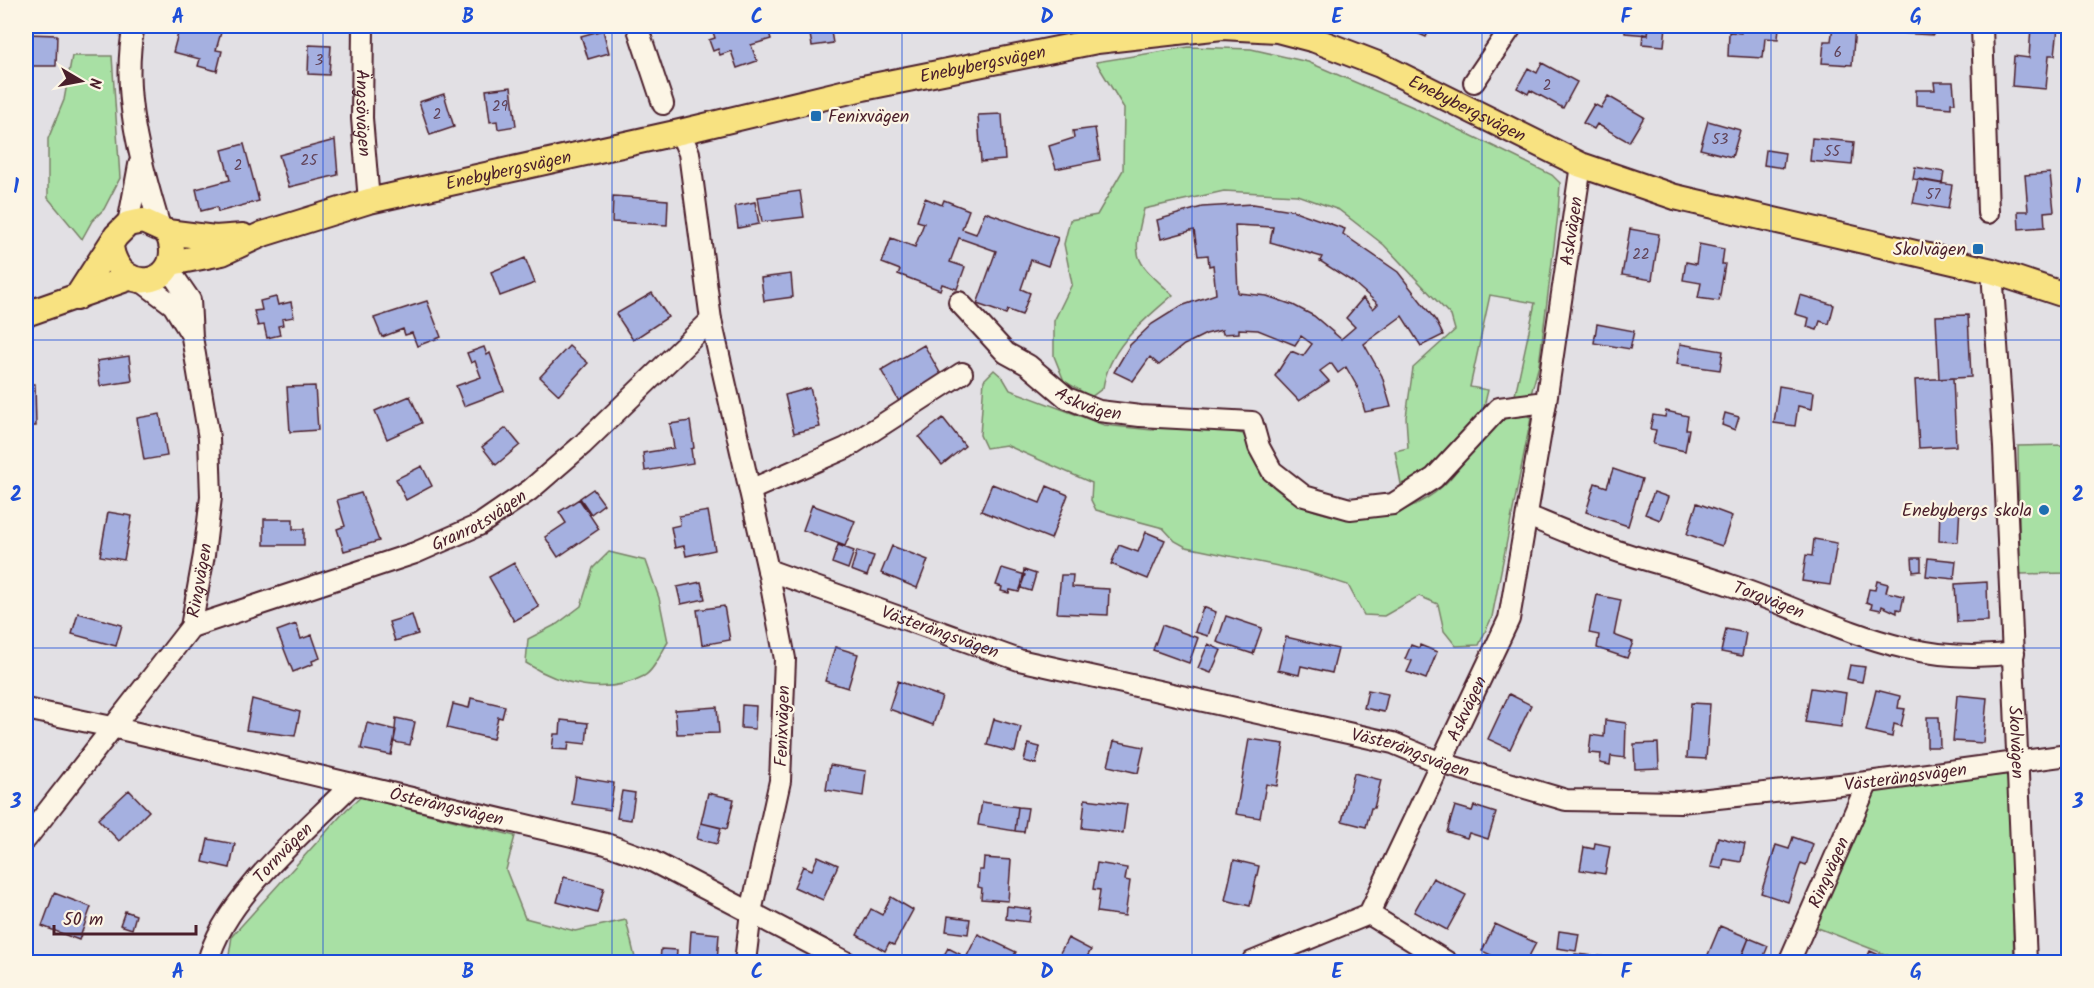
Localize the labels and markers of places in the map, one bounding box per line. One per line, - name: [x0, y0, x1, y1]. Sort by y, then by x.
- place label: Fenixvägen: [828, 103, 909, 132]
- marker: Fenixvägen: [809, 109, 823, 123]
- place label: Skolvägen: [1893, 236, 1966, 265]
- marker: Skolvägen: [1971, 242, 1985, 256]
- place label: Enebybergs skola: [1902, 497, 2032, 526]
- marker: Enebybergs skola: [2037, 503, 2051, 517]

